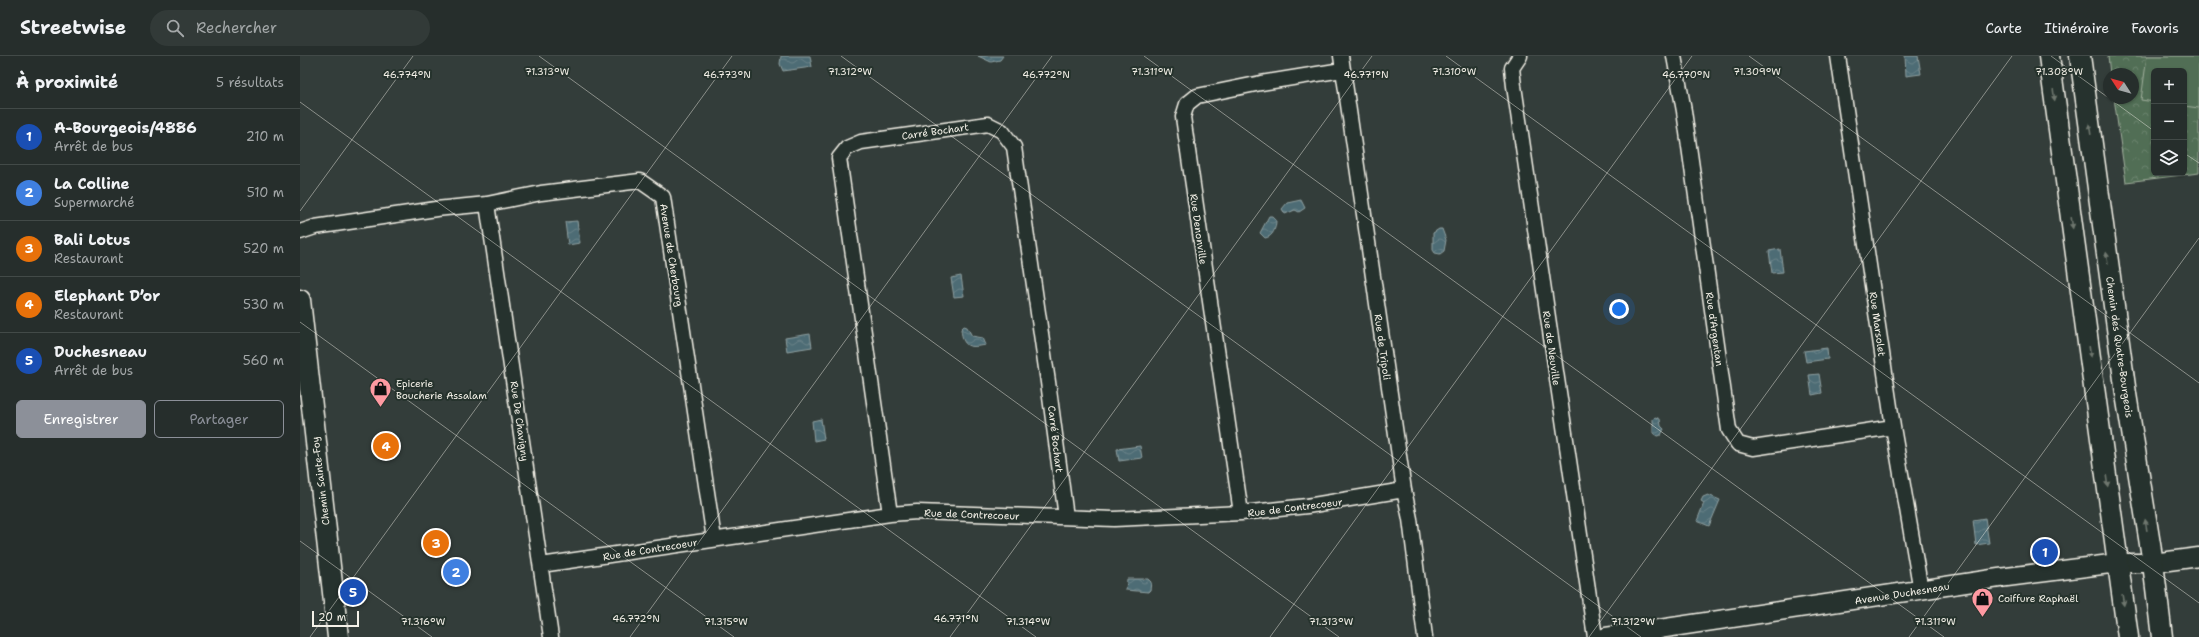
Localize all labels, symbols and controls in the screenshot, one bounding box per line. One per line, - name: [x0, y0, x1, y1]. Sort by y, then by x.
- search box: [150, 10, 430, 46]
- text: Streetwise: [20, 15, 126, 40]
- icon: search: [164, 17, 186, 39]
- text: Rechercher: [196, 18, 277, 38]
- text: Carte: [1985, 19, 2022, 37]
- text: Itinéraire: [2044, 19, 2109, 37]
- text: Favoris: [2131, 19, 2179, 37]
- text: 71.313°W: [525, 65, 570, 78]
- text: 71.312°W: [828, 65, 873, 78]
- text: 71.311°W: [1131, 65, 1173, 78]
- text: 71.310°W: [1432, 65, 1477, 78]
- text: 71.309°W: [1733, 65, 1781, 78]
- text: 71.308°W: [2035, 65, 2083, 78]
- text: 46.774°N: [383, 68, 431, 81]
- text: 46.773°N: [703, 68, 751, 81]
- text: 46.772°N: [1022, 68, 1070, 81]
- text: 46.771°N: [1343, 68, 1389, 81]
- text: 46.770°N: [1662, 68, 1710, 81]
- north arrow: [2103, 68, 2139, 104]
- map controls: [2151, 68, 2187, 176]
- button: +: [2151, 68, 2187, 104]
- text: À proximité: [16, 71, 118, 93]
- text: 5 résultats: [216, 74, 284, 91]
- one-way arrow: [2051, 89, 2057, 101]
- button: −: [2151, 104, 2187, 140]
- text: A-Bourgeois/4886: [54, 118, 197, 138]
- street label: Carré Bochart: [901, 120, 969, 143]
- one-way arrow: [2087, 123, 2093, 135]
- text: 1: [26, 128, 32, 145]
- text: 210 m: [246, 128, 284, 145]
- text: Arrêt de bus: [54, 138, 133, 155]
- button: layers: [2151, 140, 2187, 176]
- text: La Colline: [54, 174, 130, 194]
- text: 2: [24, 184, 34, 201]
- text: 510 m: [247, 184, 284, 201]
- street label: Rue Denonville: [1187, 193, 1210, 266]
- text: Supermarché: [54, 194, 135, 211]
- street label: Avenue de Cherbourg: [657, 203, 686, 307]
- one-way arrow: [2069, 217, 2075, 229]
- text: Bali Lotus: [54, 230, 131, 250]
- text: 3: [24, 240, 34, 257]
- text: 520 m: [243, 240, 284, 257]
- text: Restaurant: [54, 250, 124, 267]
- one-way arrow: [2104, 251, 2110, 264]
- street label: Chemin des Quatre-Bourgeois: [2103, 276, 2136, 419]
- text: Elephant D’or: [54, 286, 160, 306]
- street label: Rue d'Argentan: [1703, 291, 1726, 367]
- street label: Rue Marsolet: [1867, 291, 1888, 357]
- text: 4: [24, 296, 34, 313]
- text: 530 m: [243, 296, 284, 313]
- your location: [1609, 299, 1629, 319]
- text: Restaurant: [54, 306, 124, 323]
- street label: Rue de Neuville: [1540, 310, 1563, 387]
- street label: Rue de Tripoli: [1371, 313, 1394, 381]
- text: Duchesneau: [54, 342, 147, 362]
- one-way arrow: [2087, 346, 2093, 358]
- text: 5: [25, 352, 33, 369]
- text: 560 m: [243, 352, 284, 369]
- text: Arrêt de bus: [54, 362, 133, 379]
- shop icon: Epicerie Boucherie Assalam: [368, 376, 394, 409]
- place label: Epicerie Boucherie Assalam: [396, 377, 487, 402]
- street label: Rue De Chavigny: [507, 380, 532, 462]
- button: Enregistrer: [16, 400, 146, 438]
- button: Partager: [154, 400, 284, 438]
- street label: Carré Bochart: [1045, 405, 1066, 473]
- pin: 4: [373, 431, 399, 461]
- street label: Chemin Sainte-Foy: [309, 436, 332, 526]
- one-way arrow: [2104, 475, 2110, 487]
- street label: Rue de Contrecoeur: [1247, 495, 1344, 520]
- street label: Rue de Contrecoeur: [924, 506, 1020, 523]
- one-way arrow: [2143, 519, 2149, 531]
- pin: 3: [423, 528, 449, 558]
- street label: Rue de Contrecoeur: [602, 536, 699, 563]
- pin: 1: [2032, 537, 2058, 567]
- pin: 2: [443, 557, 469, 587]
- pin: 5: [340, 577, 366, 607]
- street label: Avenue Duchesneau: [1854, 580, 1951, 607]
- shop icon: Coiffure Raphaël: [1970, 585, 1996, 618]
- place label: Coiffure Raphaël: [1998, 592, 2078, 605]
- one-way arrow: [2120, 594, 2126, 606]
- scale bar: [312, 609, 359, 628]
- text: 20 m: [318, 610, 346, 625]
- text: 46.772°N: [612, 612, 660, 625]
- text: 46.771°N: [933, 612, 979, 625]
- text: 71.316°W: [401, 615, 446, 628]
- text: 71.315°W: [704, 615, 748, 628]
- text: 71.314°W: [1006, 615, 1051, 628]
- text: 71.313°W: [1309, 615, 1354, 628]
- text: 71.312°W: [1611, 615, 1656, 628]
- text: 71.311°W: [1914, 615, 1956, 628]

